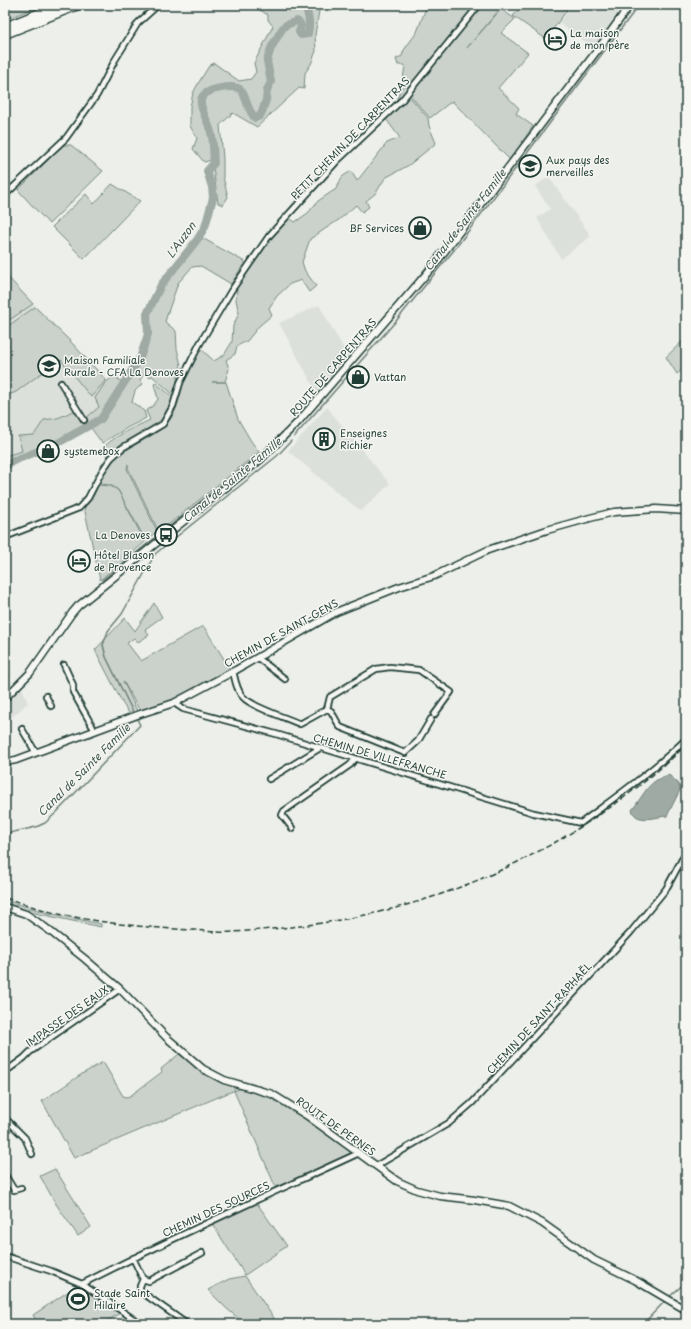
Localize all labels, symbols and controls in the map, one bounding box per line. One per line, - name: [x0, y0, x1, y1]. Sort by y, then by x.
- place label: La maison de mon père: [570, 25, 630, 52]
- hotel icon: La maison de mon père: [542, 26, 568, 52]
- street label: PETIT CHEMIN DE CARPENTRAS: [287, 73, 413, 202]
- place label: Aux pays des merveilles: [546, 152, 610, 179]
- school or university icon: Aux pays des merveilles: [517, 153, 543, 179]
- water label: Canal de Sainte Famille: [419, 164, 511, 274]
- shop icon: BF Services: [407, 215, 433, 241]
- water label: L'Auzon: [162, 218, 200, 261]
- place label: BF Services: [349, 220, 404, 235]
- street label: ROUTE DE CARPENTRAS: [286, 314, 380, 419]
- place label: Maison Familiale Rurale - CFA La Denoves: [64, 352, 184, 379]
- school or university icon: Maison Familiale Rurale - CFA La Denoves: [36, 353, 62, 379]
- shop icon: Vattan: [345, 364, 371, 390]
- place label: Vattan: [374, 369, 406, 384]
- place label: Enseignes Richier: [340, 425, 387, 452]
- building icon: Enseignes Richier: [311, 426, 337, 452]
- water label: Canal de Sainte Famille: [178, 432, 286, 526]
- shop icon: systemebox: [35, 438, 61, 464]
- place label: systemebox: [64, 443, 120, 459]
- bus stop icon: La Denoves: [153, 522, 179, 548]
- place label: La Denoves: [96, 527, 150, 542]
- place label: Hôtel Blason de Provence: [94, 547, 154, 574]
- hotel icon: Hôtel Blason de Provence: [66, 548, 92, 574]
- street label: CHEMIN DE SAINT-GENS: [221, 595, 341, 670]
- water label: Canal de Sainte Famille: [33, 719, 135, 820]
- street label: CHEMIN DE VILLEFRANCHE: [312, 729, 449, 782]
- street label: CHEMIN DE SAINT-RAPHAËL: [483, 958, 595, 1077]
- street label: IMPASSE DES EAUX: [22, 981, 111, 1050]
- street label: ROUTE DE PERNES: [293, 1092, 379, 1159]
- street label: CHEMIN DES SOURCES: [160, 1177, 272, 1240]
- place label: Stade Saint Hilaire: [94, 1285, 150, 1312]
- sports icon: Stade Saint Hilaire: [65, 1286, 91, 1312]

